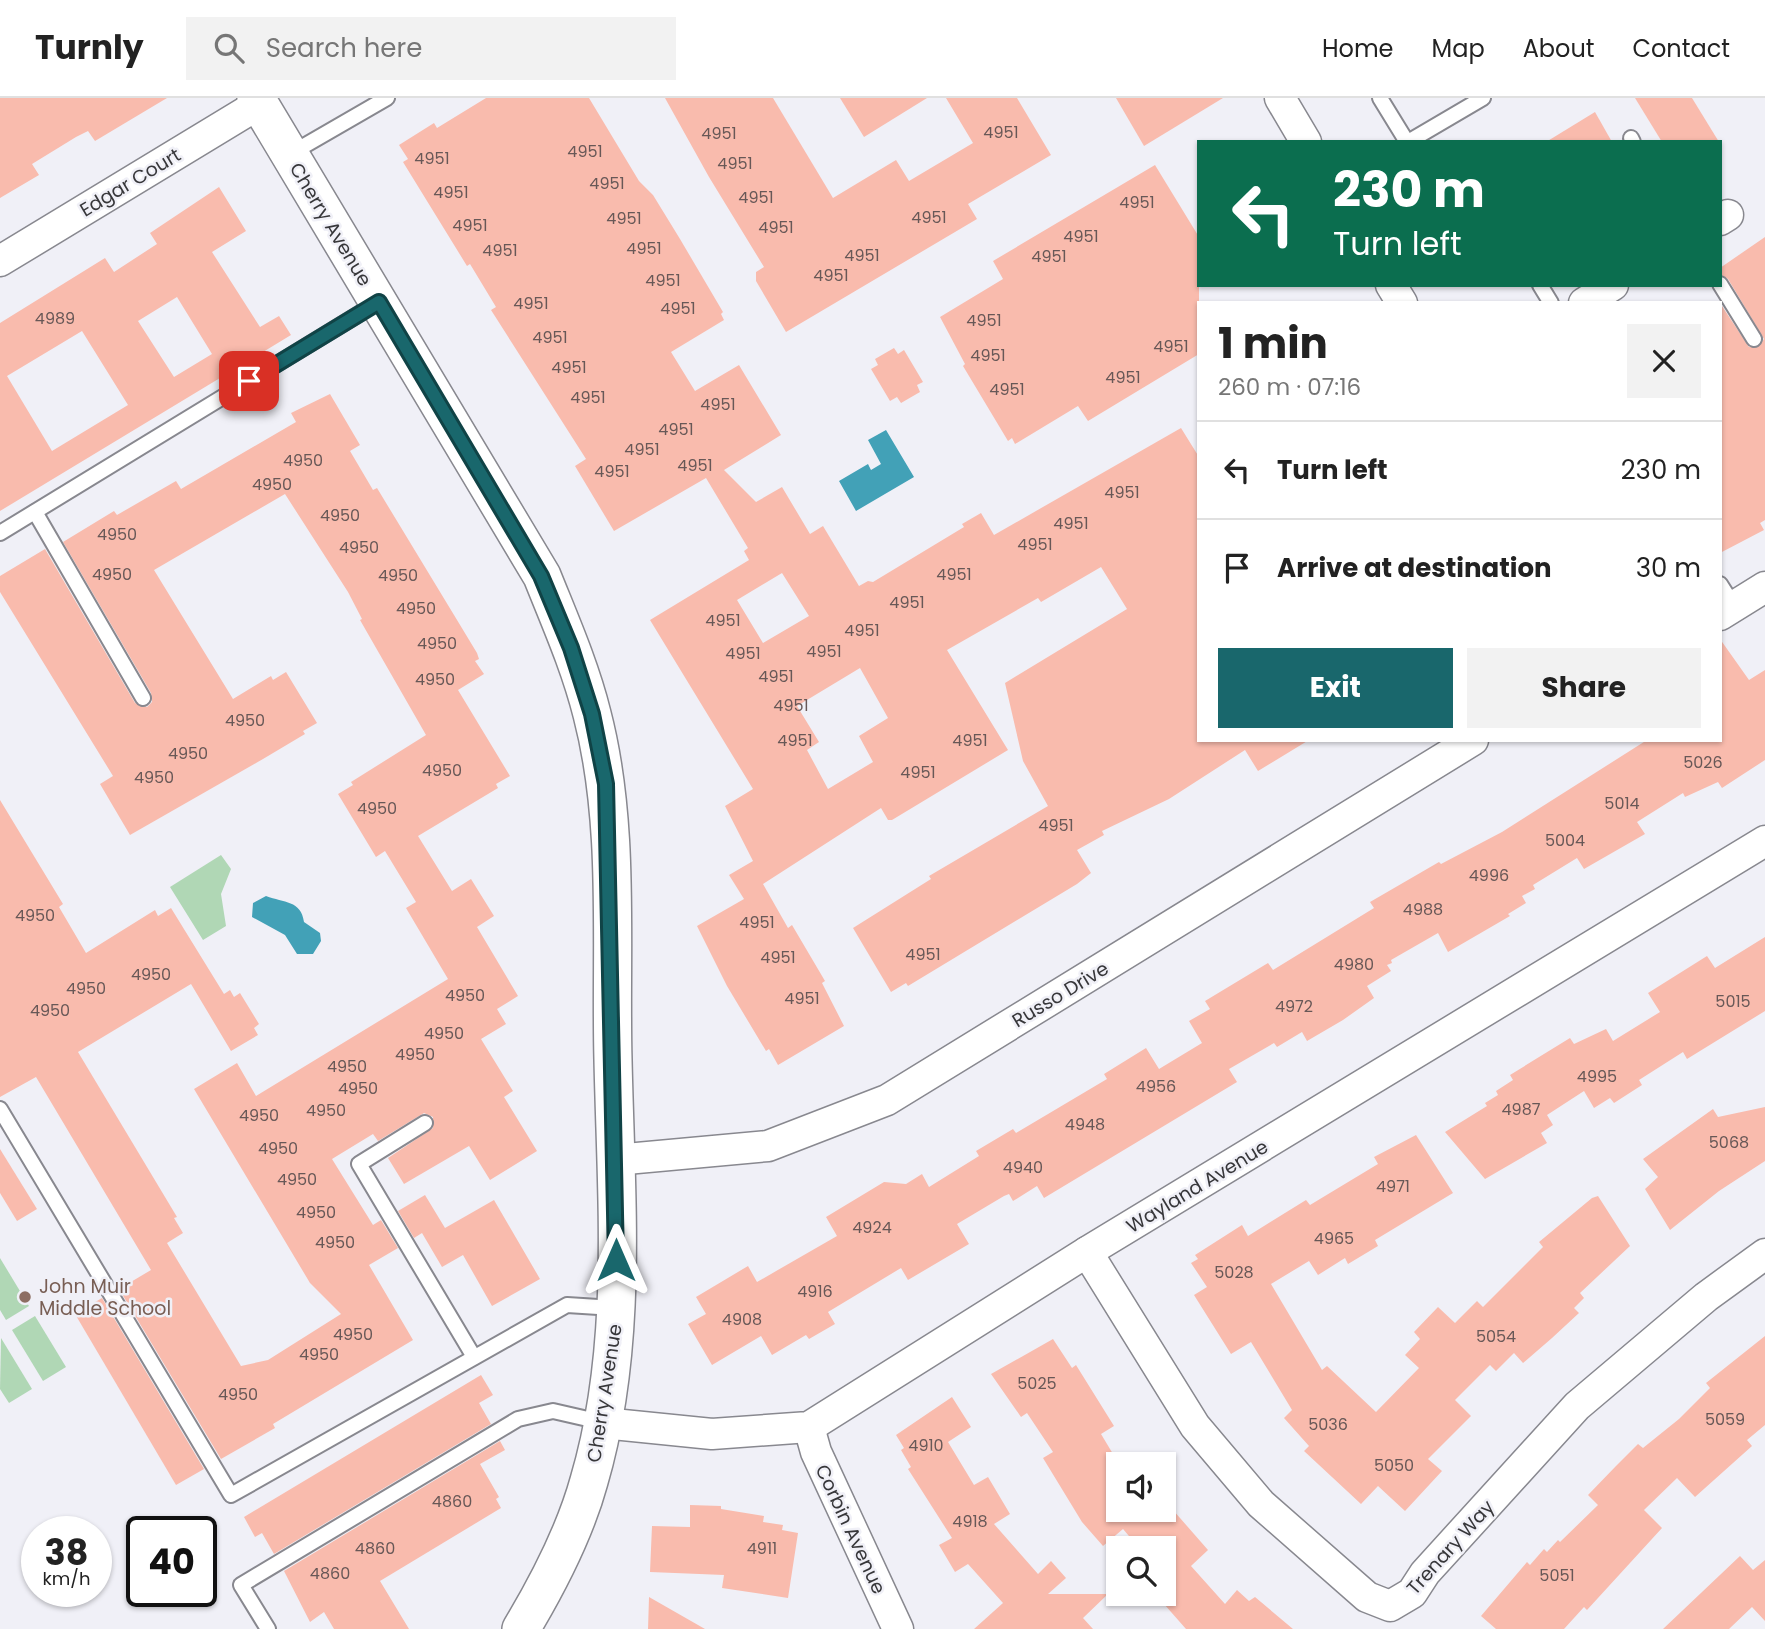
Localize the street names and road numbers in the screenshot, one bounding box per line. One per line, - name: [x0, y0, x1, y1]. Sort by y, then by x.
- street label: Edgar Court: [75, 142, 186, 223]
- street label: Cherry Avenue: [283, 157, 378, 291]
- street label: Russo Drive: [1007, 955, 1114, 1034]
- street label: Wayland Avenue: [1121, 1133, 1273, 1239]
- street label: Cherry Avenue: [580, 1322, 629, 1464]
- street label: Corbin Avenue: [809, 1460, 892, 1598]
- street label: Trenary Way: [1400, 1494, 1500, 1601]

